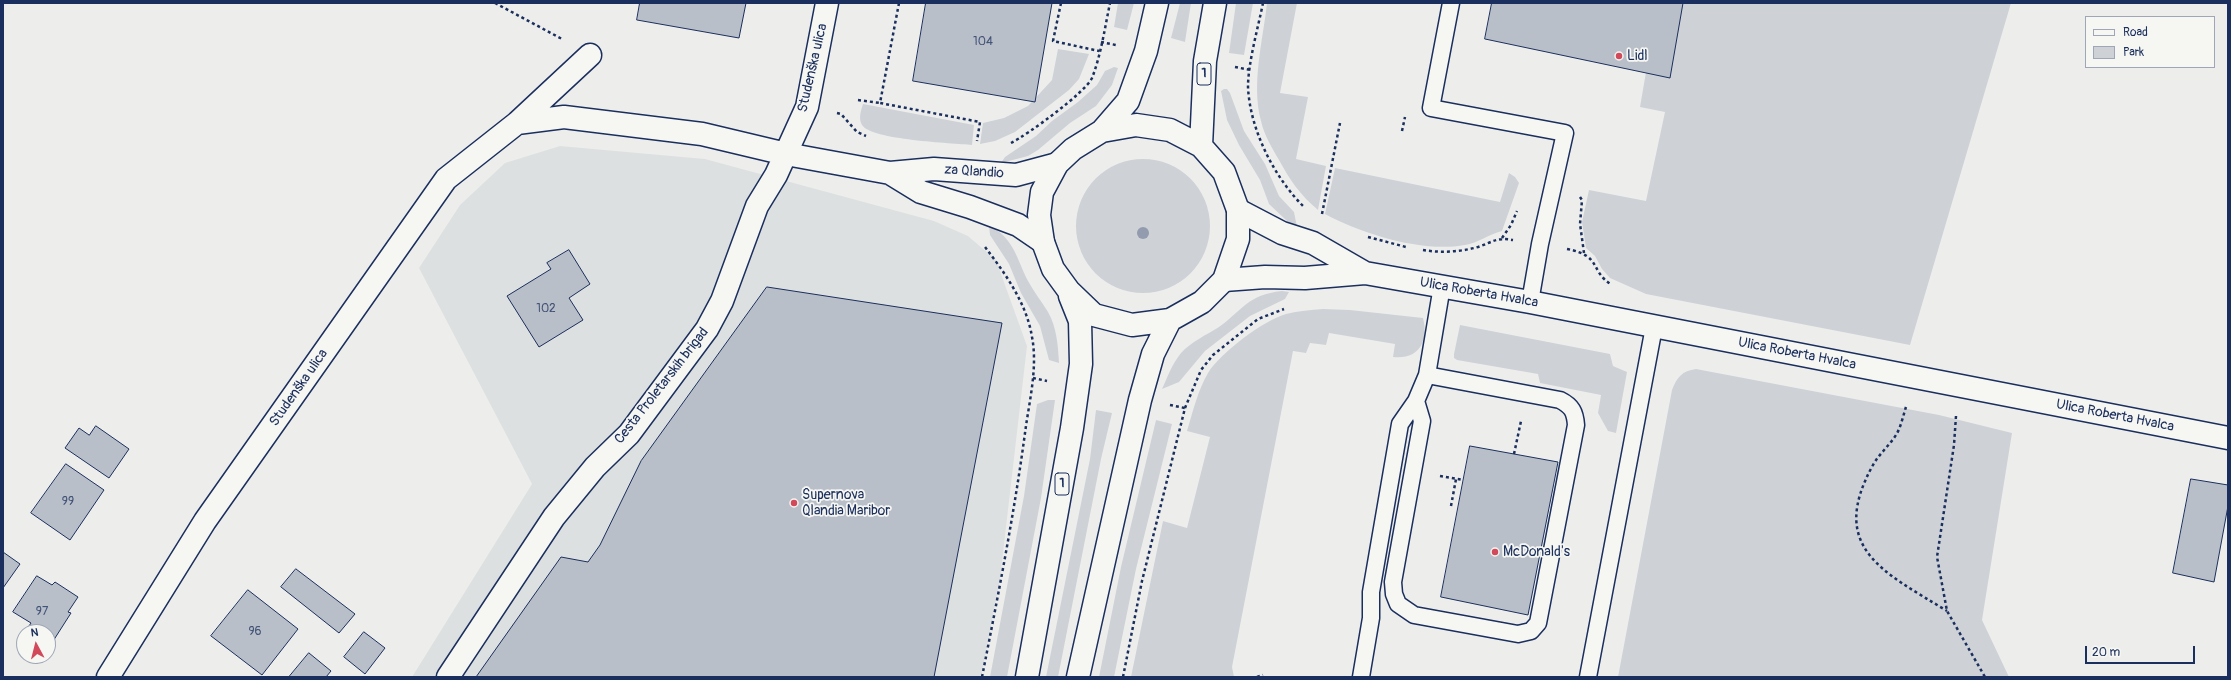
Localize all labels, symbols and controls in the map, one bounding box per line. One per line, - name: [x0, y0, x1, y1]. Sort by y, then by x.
- legend: [2085, 16, 2215, 68]
- street label: Studenška ulica: [795, 22, 831, 114]
- text: Road: [2123, 25, 2148, 40]
- house number: 104: [973, 35, 993, 49]
- text: Park: [2123, 45, 2144, 60]
- place label: Lidl: [1627, 48, 1648, 64]
- marker: Lidl: [1614, 51, 1624, 61]
- road number: 1: [1197, 63, 1211, 85]
- street label: za Qlandio: [944, 162, 1004, 182]
- street label: Ulica Roberta Hvalca: [1418, 274, 1540, 312]
- house number: 102: [536, 302, 556, 316]
- street label: Cesta Proletarskih brigad: [611, 324, 713, 448]
- street label: Ulica Roberta Hvalca: [1737, 334, 1857, 374]
- street label: Studenška ulica: [266, 346, 332, 430]
- street label: Ulica Roberta Hvalca: [2055, 396, 2175, 436]
- road number: 1: [1055, 473, 1069, 495]
- place label: Supernova Qlandia Maribor: [802, 487, 890, 520]
- house number: 99: [62, 495, 74, 509]
- marker: Supernova Qlandia Maribor: [789, 498, 799, 508]
- place label: McDonald's: [1503, 544, 1570, 560]
- marker: McDonald's: [1490, 547, 1500, 557]
- house number: 97: [36, 605, 48, 619]
- north arrow: [16, 624, 56, 664]
- house number: 96: [248, 625, 262, 639]
- text: N: [30, 626, 39, 639]
- scale bar: [2087, 638, 2197, 664]
- text: 20 m: [2092, 645, 2120, 660]

